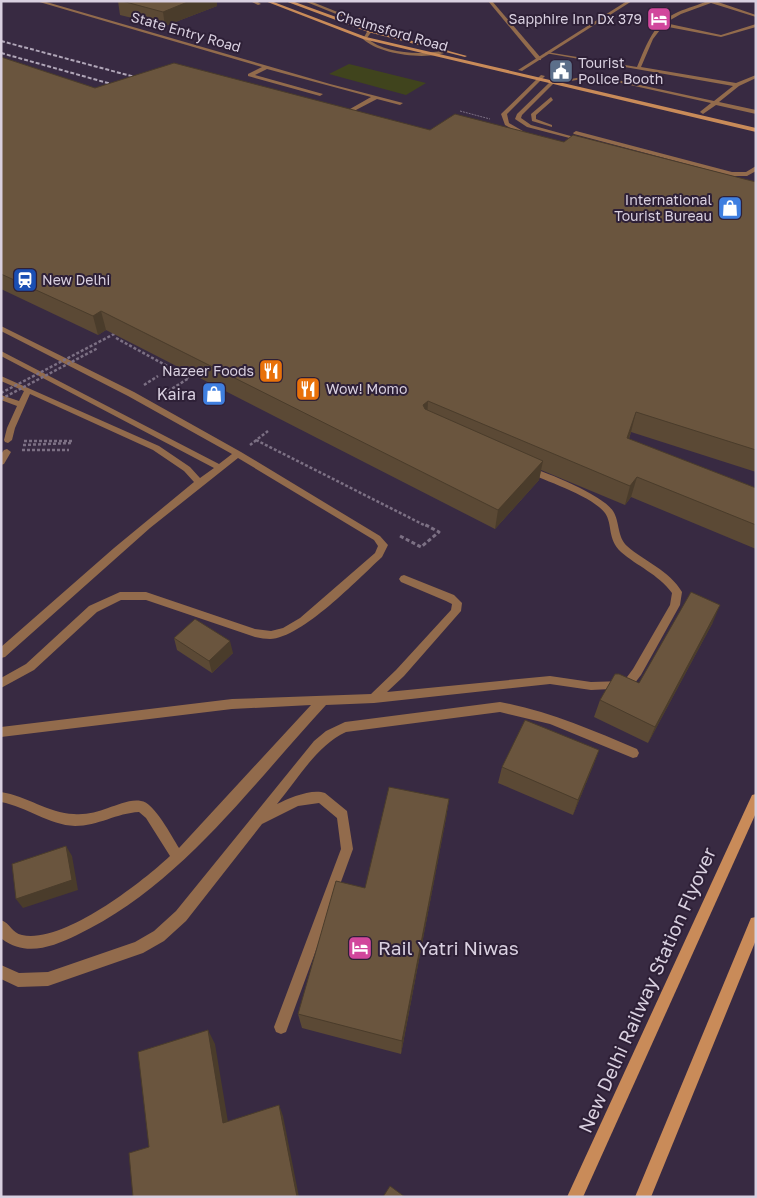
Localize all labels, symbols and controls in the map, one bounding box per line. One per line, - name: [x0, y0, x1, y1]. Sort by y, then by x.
- street label: Chelmsford Road: [334, 6, 450, 55]
- hotel icon: Sapphire Inn Dx 379: [646, 6, 672, 32]
- street label: State Entry Road: [129, 8, 243, 55]
- place label: Sapphire Inn Dx 379: [509, 10, 642, 27]
- place label: Tourist Police Booth: [578, 54, 663, 87]
- public building icon: Tourist Police Booth: [548, 58, 574, 84]
- place label: International Tourist Bureau: [614, 191, 712, 224]
- shop icon: International Tourist Bureau: [717, 195, 743, 221]
- station icon: New Delhi: [12, 267, 38, 293]
- place label: New Delhi: [42, 271, 110, 288]
- restaurant icon: Nazeer Foods: [258, 358, 284, 384]
- place label: Nazeer Foods: [162, 362, 254, 379]
- restaurant icon: Wow! Momo: [295, 376, 321, 402]
- place label: Wow! Momo: [326, 380, 407, 397]
- shop icon: Kaira: [201, 381, 227, 407]
- place label: Kaira: [157, 384, 196, 404]
- street label: New Delhi Railway Station Flyover: [573, 843, 720, 1136]
- hotel icon: Rail Yatri Niwas: [347, 935, 373, 961]
- place label: Rail Yatri Niwas: [378, 936, 519, 959]

